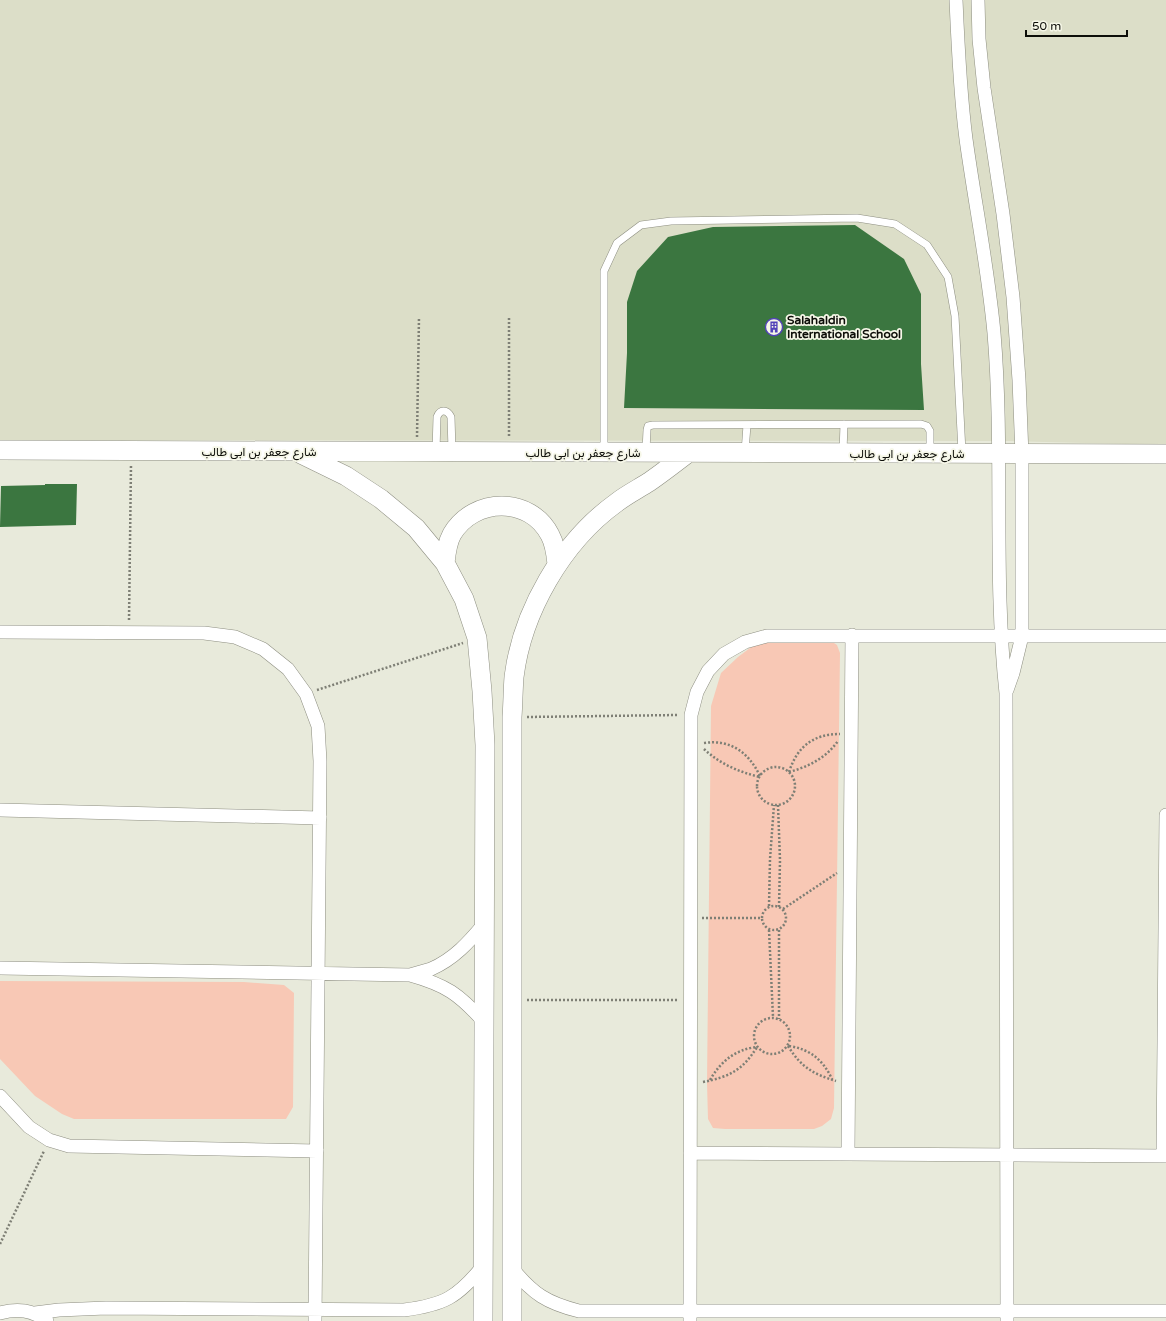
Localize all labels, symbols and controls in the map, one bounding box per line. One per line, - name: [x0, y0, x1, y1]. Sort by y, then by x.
- scale bar: [1026, 12, 1127, 38]
- text: 50 m: [1032, 19, 1061, 33]
- place label: Salahaldin International School: [787, 313, 901, 341]
- building icon: Salahaldin International School: [764, 317, 784, 337]
- street label: شارع جعفر بن ابى طالب: [201, 445, 317, 461]
- street label: شارع جعفر بن ابى طالب: [525, 446, 641, 462]
- street label: شارع جعفر بن ابى طالب: [849, 447, 965, 463]

